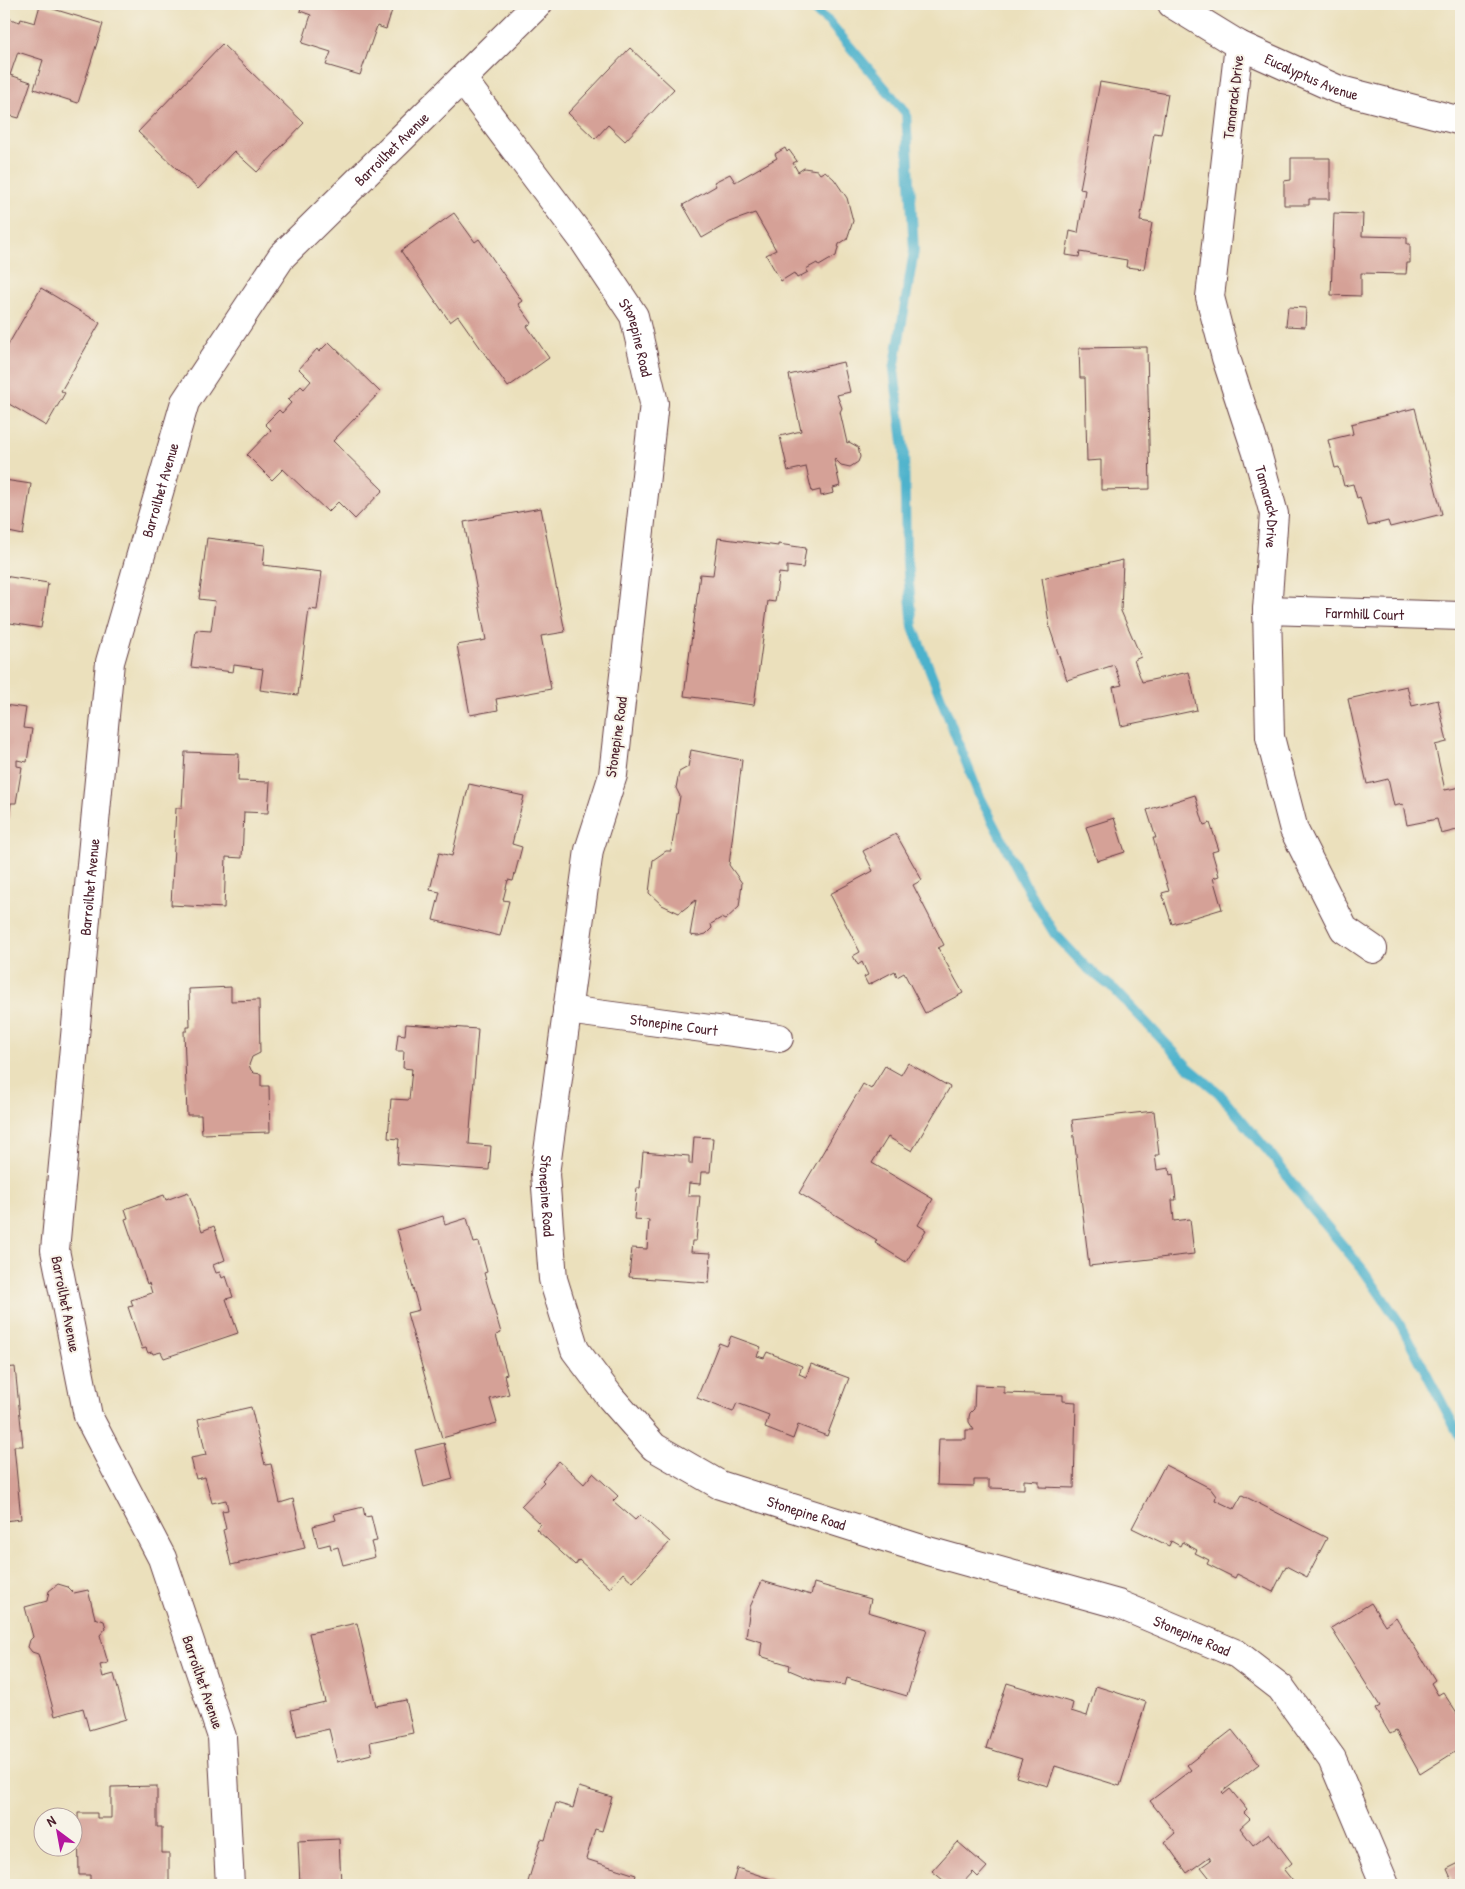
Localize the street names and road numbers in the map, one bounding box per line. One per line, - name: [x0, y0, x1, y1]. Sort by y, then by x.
- street label: Eucalyptus Avenue: [1262, 48, 1361, 105]
- street label: Tamarack Drive: [1217, 54, 1249, 140]
- street label: Barroilhet Avenue: [349, 107, 433, 190]
- street label: Stonepine Road: [614, 294, 658, 379]
- street label: Barroilhet Avenue: [136, 440, 183, 540]
- street label: Tamarack Drive: [1250, 463, 1285, 549]
- street label: Farmhill Court: [1324, 601, 1405, 625]
- street label: Stonepine Road: [600, 695, 632, 779]
- street label: Barroilhet Avenue: [74, 837, 104, 936]
- street label: Stonepine Court: [629, 1008, 720, 1040]
- street label: Stonepine Road: [534, 1154, 560, 1237]
- street label: Barroilhet Avenue: [46, 1254, 86, 1354]
- street label: Stonepine Road: [765, 1490, 849, 1535]
- street label: Stonepine Road: [1150, 1610, 1234, 1661]
- street label: Barroilhet Avenue: [177, 1633, 229, 1731]

